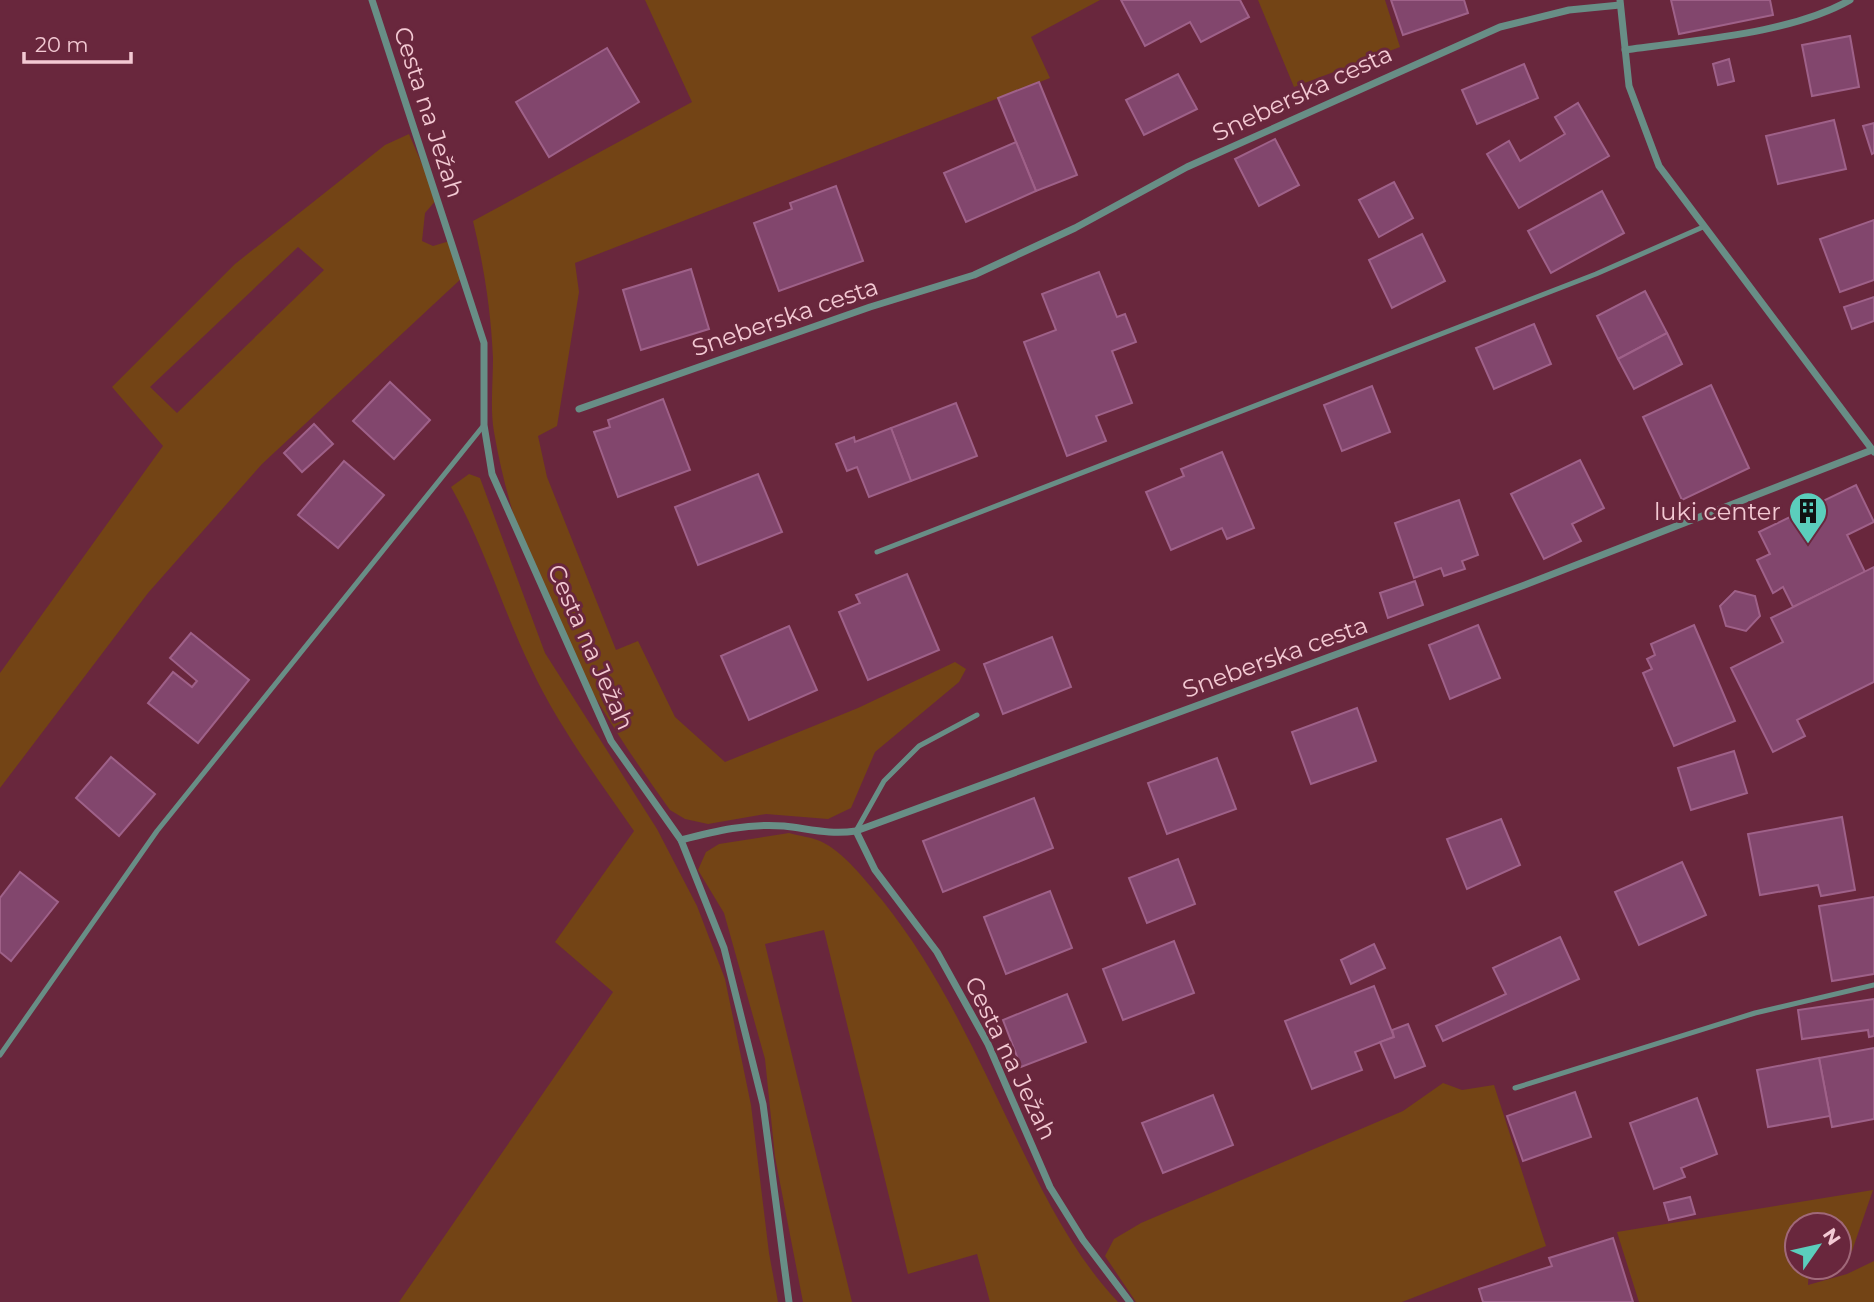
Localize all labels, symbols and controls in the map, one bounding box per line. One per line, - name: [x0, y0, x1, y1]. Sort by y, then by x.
- scale bar: [24, 21, 131, 65]
- street label: Cesta na Ježah: [388, 23, 470, 201]
- text: 20 m: [35, 32, 89, 57]
- street label: Sneberska cesta: [1207, 39, 1397, 147]
- street label: Sneberska cesta: [688, 272, 882, 362]
- building icon: luki center: [1787, 490, 1829, 545]
- place label: luki center: [1654, 497, 1781, 526]
- street label: Cesta na Ježah: [542, 560, 640, 734]
- street label: Sneberska cesta: [1178, 610, 1372, 704]
- street label: Cesta na Ježah: [959, 972, 1063, 1144]
- north arrow: [1783, 1211, 1853, 1281]
- text: N: [1818, 1224, 1846, 1250]

